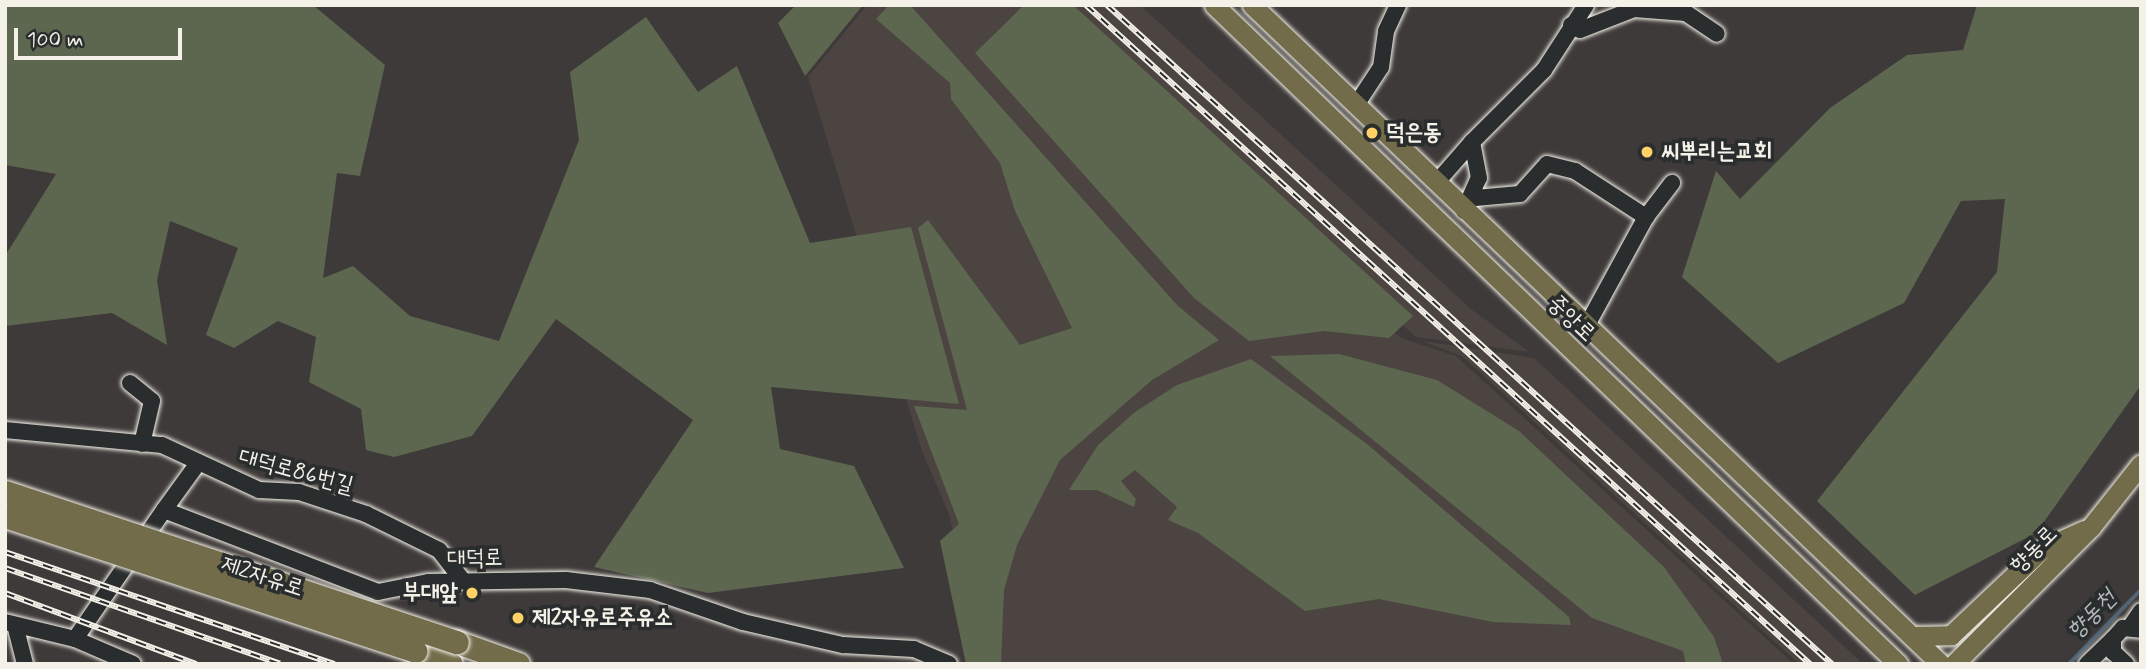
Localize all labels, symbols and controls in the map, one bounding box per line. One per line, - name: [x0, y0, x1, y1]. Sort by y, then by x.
- scale bar: [18, 14, 186, 58]
- text: 100 m: [27, 26, 83, 54]
- place label: 덕은동: [1386, 119, 1442, 147]
- marker: 덕은동: [1364, 125, 1380, 141]
- place label: 씨뿌리는교회: [1661, 138, 1772, 166]
- marker: 씨뿌리는교회: [1639, 144, 1655, 160]
- street label: 중앙로: [1541, 290, 1601, 348]
- street label: 대덕로86번길: [236, 443, 356, 501]
- street label: 향동로: [2005, 521, 2063, 579]
- street label: 대덕로: [447, 545, 503, 573]
- street label: 제2자유로: [217, 551, 307, 603]
- place label: 부대앞: [402, 579, 458, 607]
- water label: 향동천: [2061, 584, 2123, 646]
- marker: 부대앞: [464, 585, 480, 601]
- place label: 제2자유로주유소: [532, 604, 673, 632]
- marker: 제2자유로주유소: [510, 610, 526, 626]

